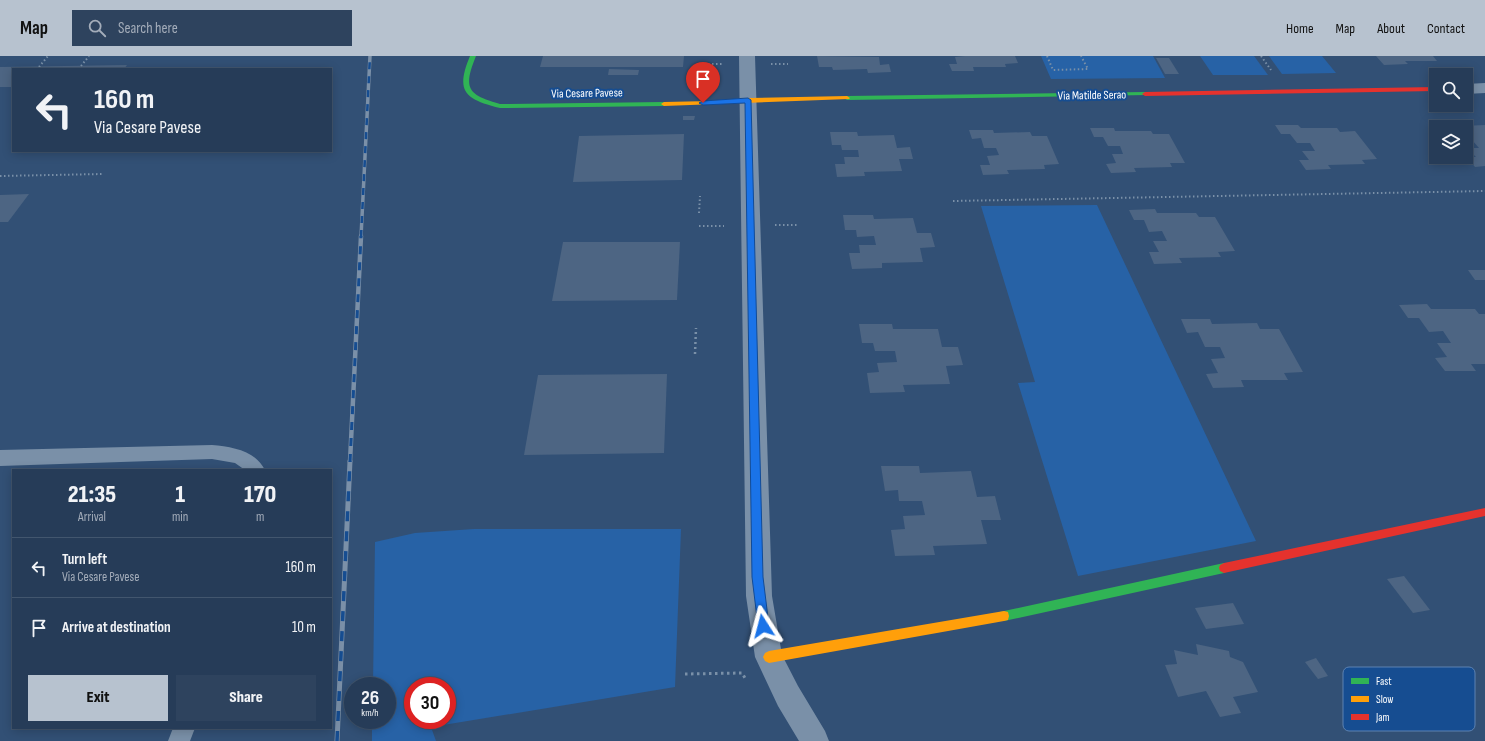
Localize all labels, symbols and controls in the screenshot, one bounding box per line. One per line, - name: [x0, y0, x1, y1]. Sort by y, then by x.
- search box: [72, 10, 352, 46]
- text: Map: [20, 17, 48, 40]
- icon: search: [86, 17, 108, 39]
- text: Search here: [118, 19, 178, 38]
- text: Home: [1286, 20, 1314, 37]
- text: Map: [1336, 20, 1355, 37]
- text: About: [1377, 20, 1405, 37]
- text: Contact: [1427, 20, 1465, 37]
- pin: [686, 62, 720, 103]
- icon: arrive: [692, 68, 714, 90]
- map controls: [1429, 68, 1473, 164]
- button: search: [1429, 68, 1473, 112]
- text: 160 m: [94, 83, 154, 116]
- icon: left: [28, 84, 80, 136]
- street label: Via Cesare Pavese: [551, 85, 623, 102]
- street label: Via Matilde Serao: [1058, 87, 1126, 104]
- text: Via Cesare Pavese: [94, 117, 201, 138]
- button: layers: [1429, 120, 1473, 164]
- text: 21:35: [68, 480, 116, 509]
- text: 1: [175, 480, 185, 509]
- text: 170: [244, 480, 276, 509]
- text: Arrival: [78, 509, 106, 525]
- text: min: [172, 509, 188, 525]
- text: m: [256, 509, 264, 525]
- text: Turn left: [62, 550, 107, 569]
- icon: left: [28, 557, 50, 579]
- text: 160 m: [285, 558, 316, 577]
- text: Via Cesare Pavese: [62, 569, 139, 585]
- position arrow: [742, 605, 784, 647]
- icon: arrive: [28, 617, 50, 639]
- text: Arrive at destination: [62, 618, 171, 637]
- text: 10 m: [292, 618, 316, 637]
- legend: [1343, 667, 1475, 731]
- button: Exit: [28, 675, 168, 721]
- button: Share: [176, 675, 316, 721]
- text: Fast: [1376, 675, 1392, 688]
- speed limit sign: 30: [404, 677, 456, 729]
- text: 26: [361, 686, 379, 710]
- text: Slow: [1376, 693, 1393, 706]
- text: km/h: [361, 707, 379, 719]
- text: Jam: [1375, 711, 1390, 724]

